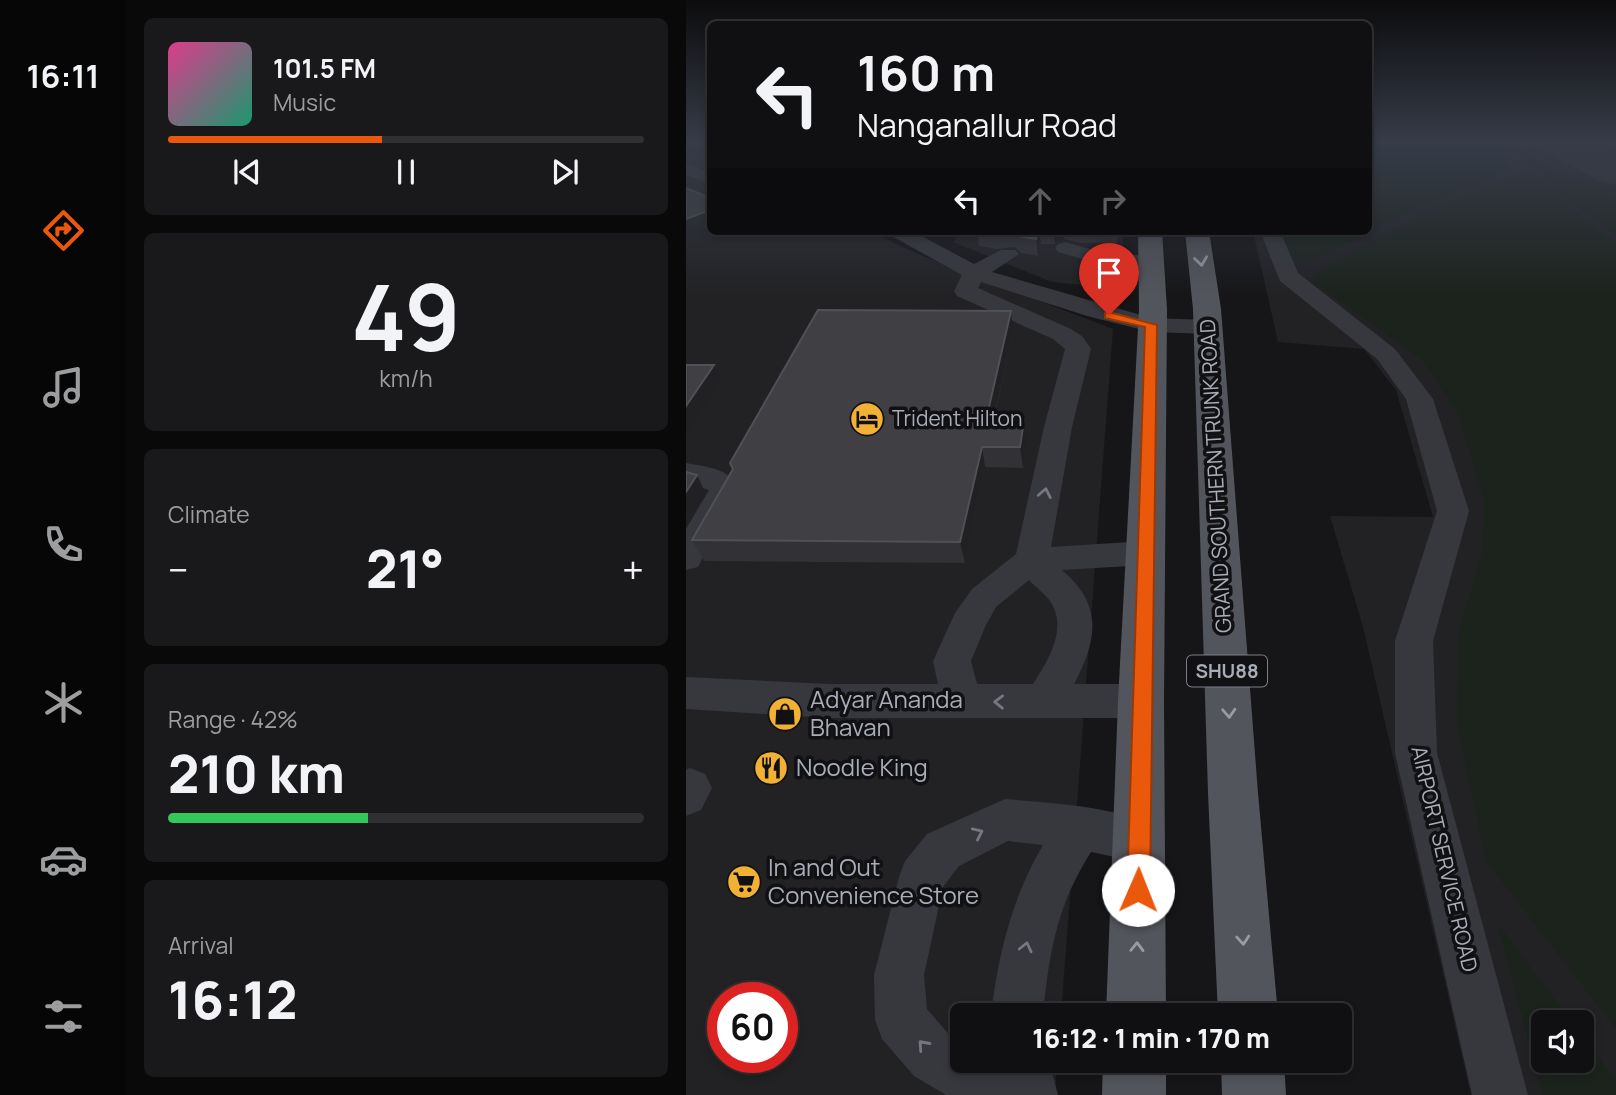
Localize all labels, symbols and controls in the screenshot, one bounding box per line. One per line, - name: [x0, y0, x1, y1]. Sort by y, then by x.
- text: 160 m: [857, 39, 995, 106]
- icon: left: [742, 49, 833, 140]
- text: 101.5 FM: [273, 50, 376, 86]
- text: 16:11: [27, 54, 99, 98]
- text: Music: [273, 86, 336, 118]
- text: Nanganallur Road: [857, 103, 1117, 147]
- icon: previous: [228, 153, 266, 191]
- icon: pause: [387, 153, 425, 191]
- icon: next: [546, 153, 584, 191]
- icon: left: [948, 182, 986, 220]
- icon: ahead: [1021, 182, 1059, 220]
- icon: right: [1094, 182, 1132, 220]
- icon: directions: [39, 206, 88, 255]
- pin: [1079, 243, 1139, 315]
- text: 49: [351, 254, 461, 378]
- icon: arrive: [1090, 254, 1128, 292]
- one-way arrow: [1193, 255, 1208, 267]
- street label: GRAND SOUTHERN TRUNK ROAD: [1193, 318, 1237, 634]
- text: km/h: [379, 362, 433, 394]
- icon: music: [39, 363, 88, 412]
- hotel icon: Trident Hilton: [848, 400, 886, 438]
- place label: Trident Hilton: [892, 404, 1023, 432]
- one-way arrow: [1037, 487, 1052, 499]
- text: Climate: [168, 498, 250, 530]
- icon: phone: [39, 520, 88, 569]
- text: 21°: [366, 533, 445, 604]
- text: −: [168, 543, 189, 595]
- text: +: [622, 543, 644, 595]
- road number: SHU88: [1187, 656, 1267, 686]
- icon: climate: [39, 678, 88, 727]
- place label: Adyar Ananda Bhavan: [810, 682, 963, 743]
- one-way arrow: [993, 694, 1004, 710]
- shop icon: Adyar Ananda Bhavan: [766, 695, 804, 733]
- text: Range · 42%: [168, 703, 298, 735]
- one-way arrow: [1221, 708, 1236, 719]
- text: 210 km: [168, 738, 345, 809]
- street label: AIRPORT SERVICE ROAD: [1405, 743, 1485, 974]
- restaurant icon: Noodle King: [752, 749, 790, 787]
- place label: Noodle King: [796, 750, 928, 783]
- one-way arrow: [971, 828, 983, 842]
- icon: car: [39, 835, 88, 884]
- place label: In and Out Convenience Store: [768, 850, 979, 911]
- position arrow: [1101, 853, 1175, 927]
- supermarket icon: In and Out Convenience Store: [725, 863, 763, 901]
- text: Arrival: [168, 929, 234, 961]
- one-way arrow: [1235, 935, 1250, 946]
- one-way arrow: [1129, 941, 1145, 952]
- one-way arrow: [1018, 942, 1032, 954]
- text: 16:12: [168, 964, 298, 1035]
- speed limit sign: 60: [707, 982, 798, 1073]
- icon: filters: [39, 992, 88, 1041]
- map controls: [1531, 1010, 1594, 1073]
- button: sound: [1531, 1010, 1594, 1073]
- text: 16:12 · 1 min · 170 m: [1032, 1020, 1270, 1056]
- one-way arrow: [919, 1040, 931, 1053]

